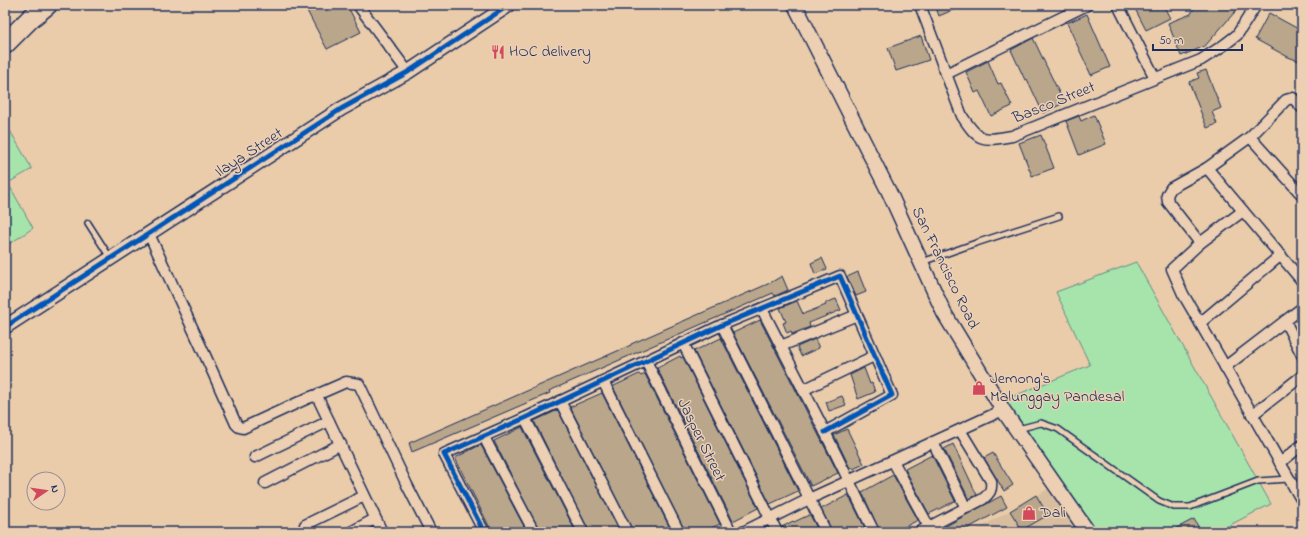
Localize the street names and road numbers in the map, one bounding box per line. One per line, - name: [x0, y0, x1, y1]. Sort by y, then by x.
- street label: Basco Street: [1008, 75, 1100, 131]
- street label: Ilaya Street: [210, 122, 288, 184]
- street label: San Francisco Road: [905, 203, 985, 333]
- street label: Jasper Street: [671, 394, 732, 486]

